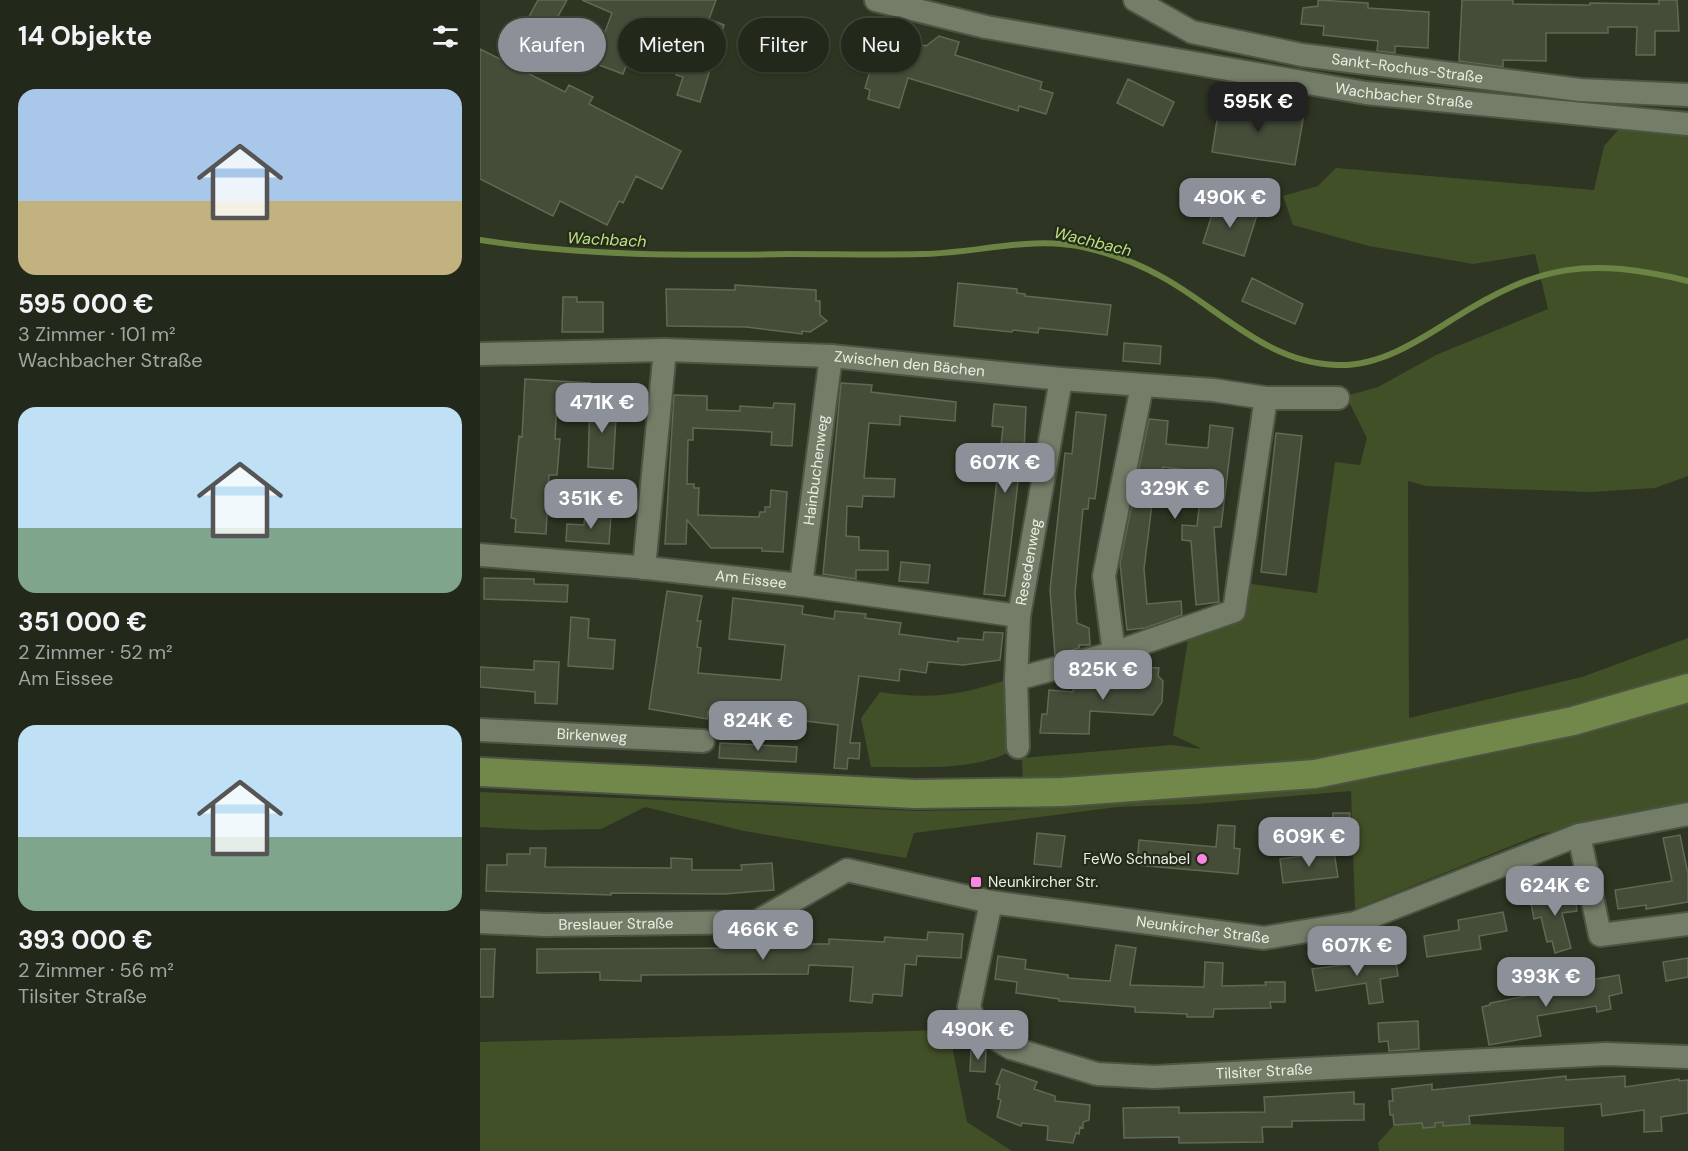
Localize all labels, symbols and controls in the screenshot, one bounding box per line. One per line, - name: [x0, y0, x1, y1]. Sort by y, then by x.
- chip: Kaufen: [498, 18, 606, 72]
- chip: Mieten: [618, 18, 726, 72]
- chip: Filter: [738, 18, 829, 72]
- chip: Neu: [841, 18, 921, 72]
- text: 14 Objekte: [18, 19, 152, 53]
- icon: filters: [429, 20, 462, 53]
- street label: Sankt-Rochus-Straße: [1331, 49, 1484, 88]
- street label: Wachbacher Straße: [1333, 78, 1474, 113]
- pin: 595K €: [1209, 82, 1307, 133]
- text: 595K €: [1223, 88, 1293, 114]
- icon: home: [186, 128, 294, 236]
- pin: 490K €: [1181, 178, 1279, 229]
- text: 490K €: [1193, 184, 1267, 210]
- water label: Wachbach: [1052, 222, 1134, 261]
- water label: Wachbach: [567, 227, 647, 252]
- text: 595 000 €: [18, 287, 154, 321]
- text: 3 Zimmer · 101 m²: [18, 321, 176, 347]
- street label: Zwischen den Bächen: [833, 346, 986, 381]
- text: Wachbacher Straße: [18, 347, 203, 373]
- pin: 471K €: [553, 383, 651, 434]
- text: 471K €: [570, 389, 634, 415]
- street label: Hainbuchenweg: [799, 414, 833, 526]
- pin: 607K €: [956, 443, 1054, 494]
- icon: home: [186, 446, 294, 554]
- text: 607K €: [970, 449, 1040, 475]
- pin: 329K €: [1126, 469, 1224, 520]
- text: 329K €: [1140, 475, 1210, 501]
- pin: 351K €: [542, 479, 640, 530]
- text: 351K €: [558, 485, 624, 511]
- street label: Resedenweg: [1011, 517, 1046, 607]
- street label: Am Eissee: [714, 566, 788, 593]
- text: 351 000 €: [18, 605, 147, 639]
- text: 2 Zimmer · 52 m²: [18, 639, 173, 665]
- pin: 825K €: [1054, 650, 1152, 701]
- text: 825K €: [1068, 656, 1138, 682]
- text: Am Eissee: [18, 665, 113, 691]
- pin: 824K €: [709, 701, 807, 752]
- text: 824K €: [723, 707, 793, 733]
- street label: Birkenweg: [556, 724, 628, 747]
- icon: home: [186, 764, 294, 872]
- pin: 609K €: [1260, 817, 1358, 868]
- text: 609K €: [1272, 823, 1346, 849]
- place label: FeWo Schnabel: [1083, 849, 1190, 869]
- marker: FeWo Schnabel: [1195, 852, 1209, 866]
- pin: 624K €: [1506, 866, 1604, 917]
- place label: Neunkircher Str.: [988, 872, 1098, 892]
- text: 624K €: [1520, 872, 1590, 898]
- marker: Neunkircher Str.: [969, 875, 983, 889]
- pin: 466K €: [714, 910, 812, 961]
- street label: Neunkircher Straße: [1135, 911, 1271, 948]
- street label: Breslauer Straße: [558, 913, 674, 935]
- text: 466K €: [727, 916, 799, 942]
- text: 393 000 €: [18, 923, 153, 957]
- pin: 607K €: [1308, 926, 1406, 977]
- text: 607K €: [1322, 932, 1392, 958]
- text: 2 Zimmer · 56 m²: [18, 957, 174, 983]
- pin: 393K €: [1497, 957, 1595, 1008]
- text: 393K €: [1511, 963, 1581, 989]
- text: Tilsiter Straße: [18, 983, 147, 1009]
- pin: 490K €: [929, 1010, 1027, 1061]
- text: 490K €: [941, 1016, 1015, 1042]
- street label: Tilsiter Straße: [1215, 1059, 1313, 1084]

